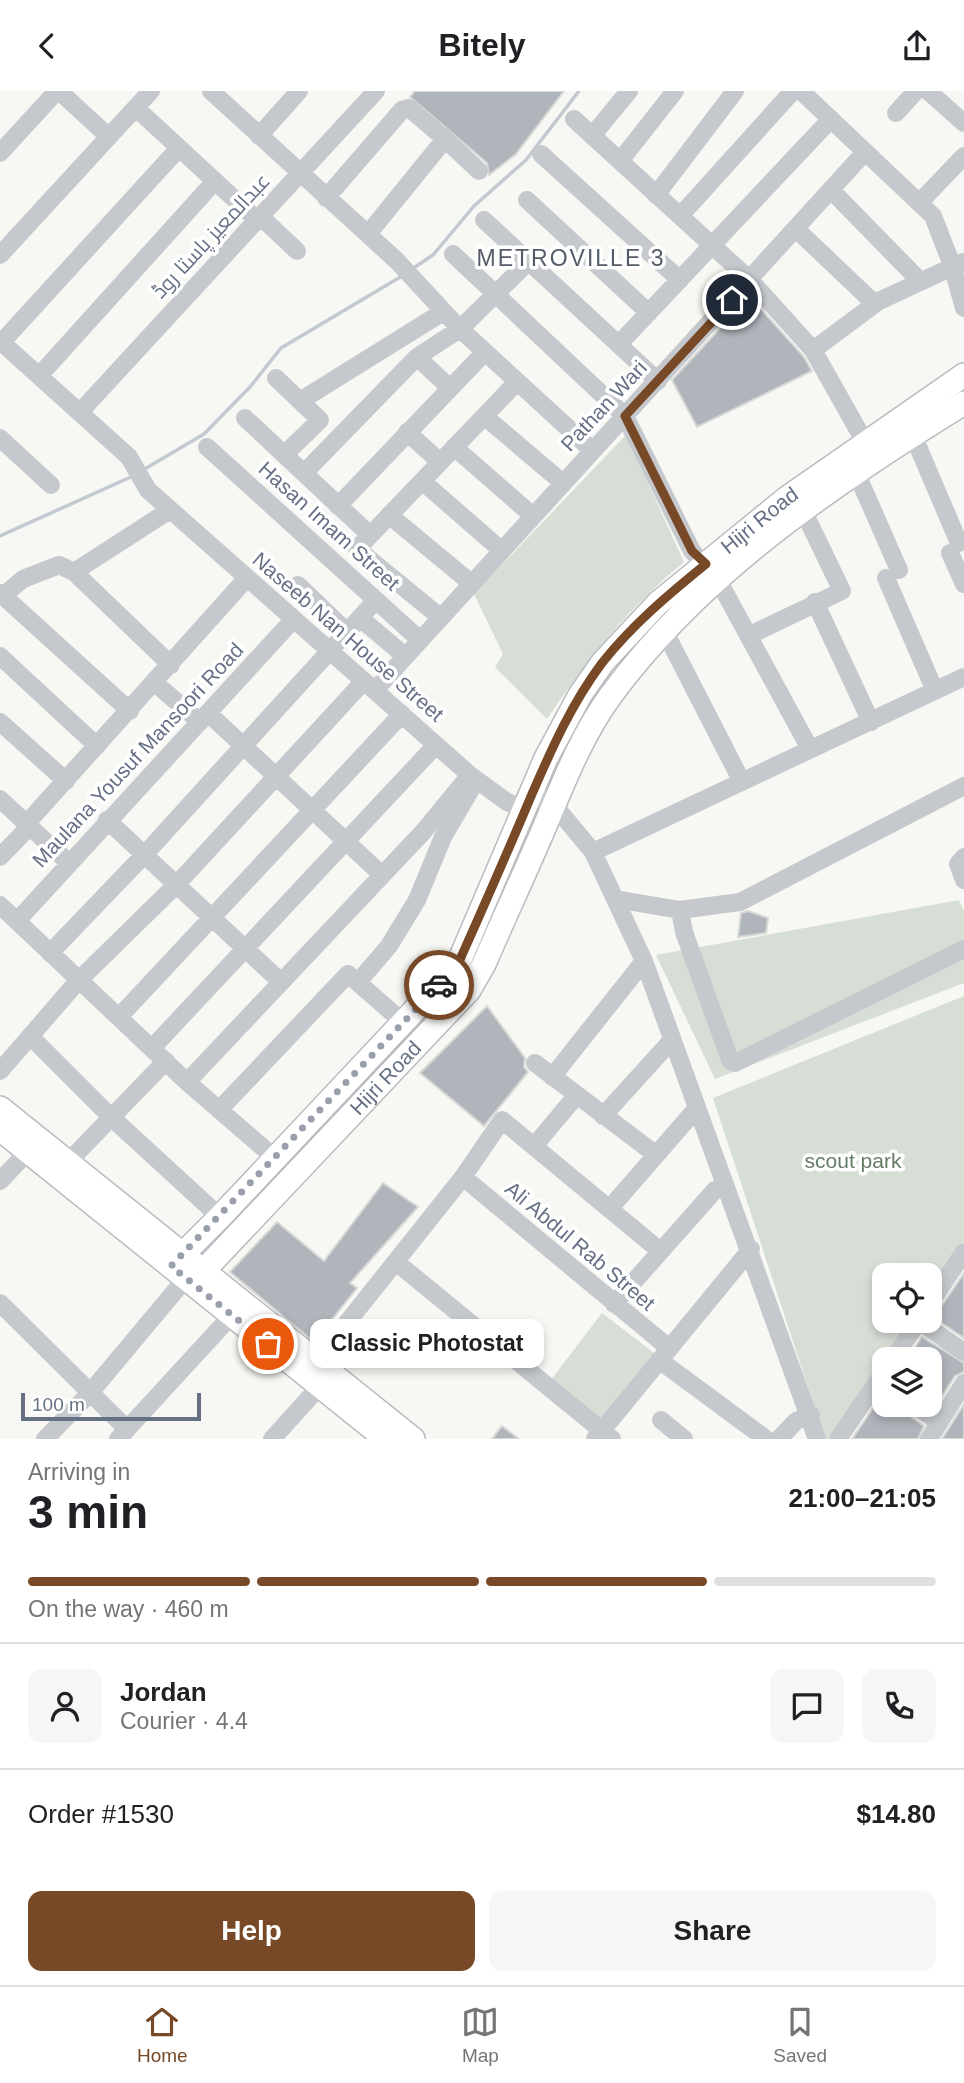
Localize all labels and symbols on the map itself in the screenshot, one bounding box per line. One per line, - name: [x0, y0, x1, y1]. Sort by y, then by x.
- street label: عبدالمعیز پاستا روڈ: [147, 169, 276, 305]
- district label: METROVILLE 3: [477, 245, 665, 271]
- pin: [702, 270, 762, 330]
- street label: Pathan Wari: [556, 356, 651, 455]
- street label: Hasan Imam Street: [254, 457, 404, 595]
- street label: Hijri Road: [716, 482, 802, 558]
- street label: Naseeb Nan House Street: [248, 548, 449, 726]
- street label: Maulana Yousuf Mansoori Road: [28, 638, 248, 871]
- courier: [404, 950, 474, 1020]
- street label: Hijri Road: [345, 1036, 425, 1119]
- park label: scout park: [805, 1149, 902, 1172]
- street label: Ali Abdul Rab Street: [501, 1176, 660, 1315]
- pin: [238, 1314, 298, 1374]
- callout: Classic Photostat: [310, 1319, 544, 1369]
- scale bar: [21, 1390, 201, 1422]

